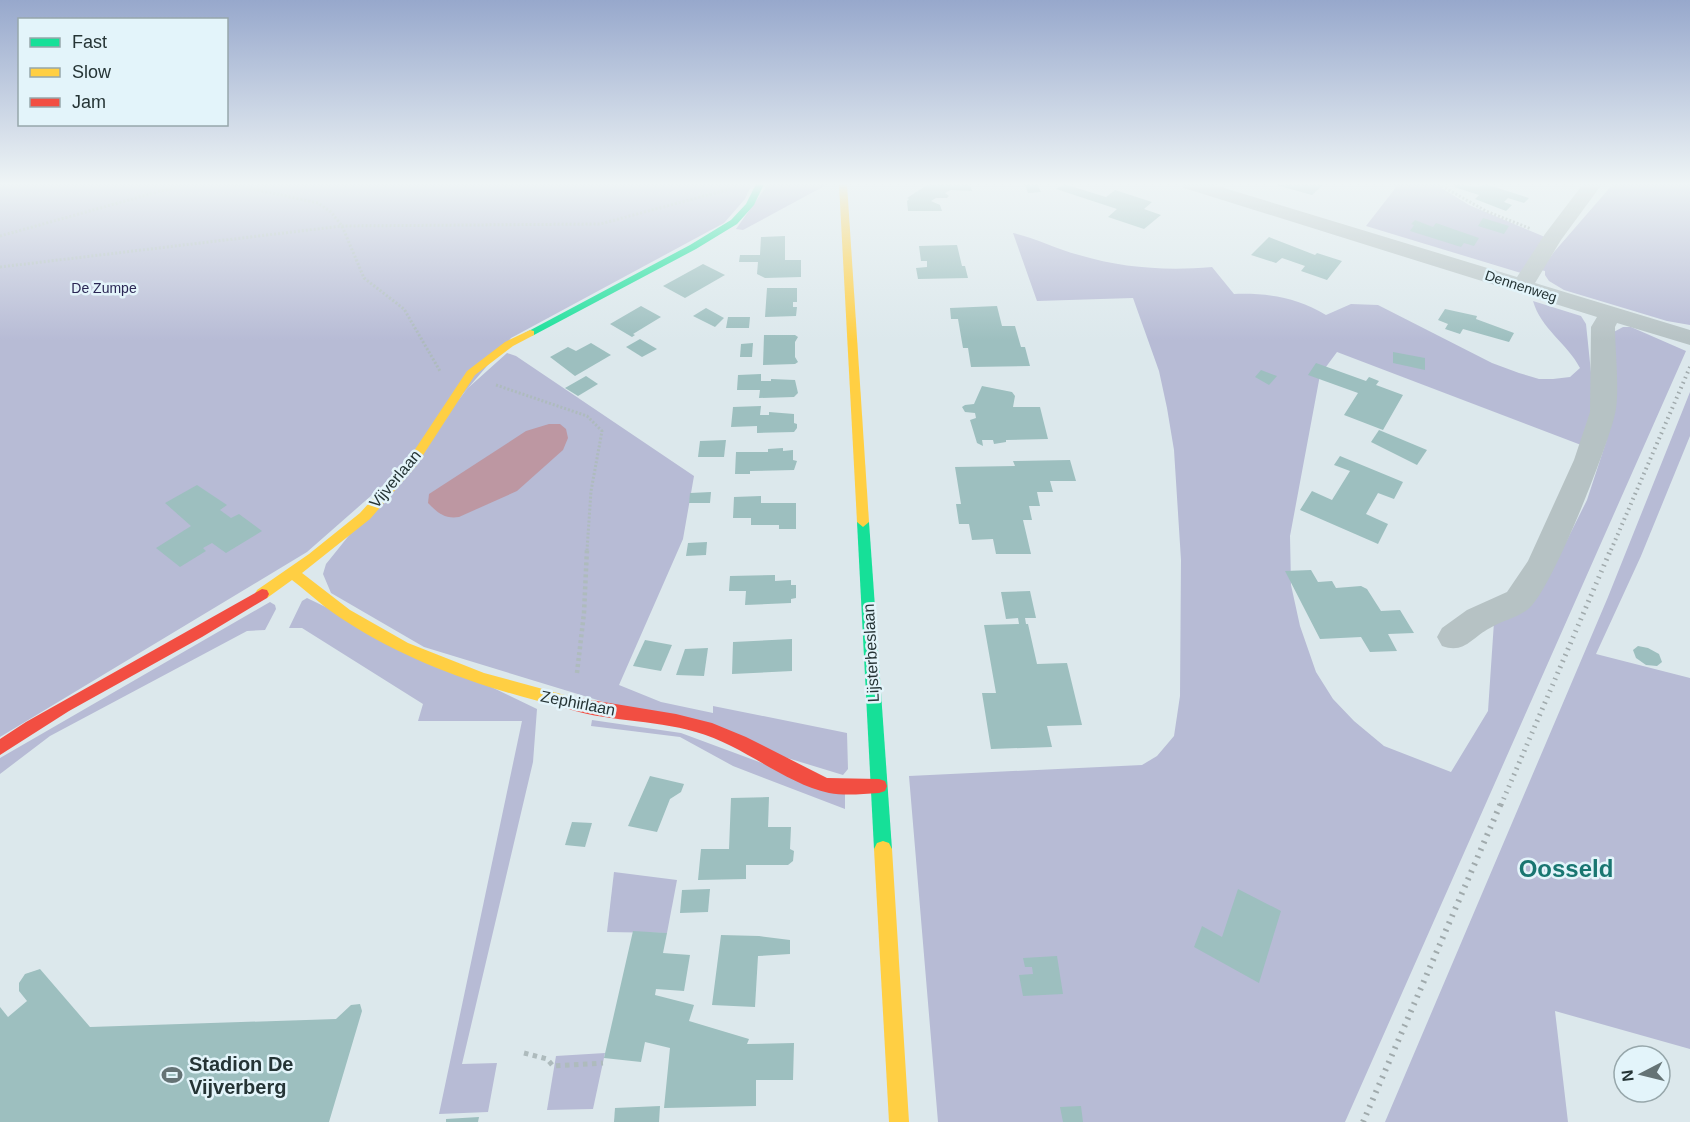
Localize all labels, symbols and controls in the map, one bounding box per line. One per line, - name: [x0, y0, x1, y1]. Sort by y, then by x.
- legend: [18, 18, 228, 126]
- text: Fast: [72, 32, 107, 52]
- text: Slow: [72, 62, 112, 82]
- text: Jam: [72, 92, 106, 112]
- street label: Dennenweg: [1483, 267, 1559, 305]
- park label: De Zumpe: [71, 280, 137, 296]
- street label: Vijverlaan: [366, 447, 424, 511]
- street label: Lijsterbeslaan: [860, 603, 882, 703]
- street label: Zephirlaan: [539, 687, 617, 719]
- district label: Oosseld: [1519, 855, 1613, 882]
- north arrow: [1612, 1044, 1672, 1104]
- place label: Stadion De Vijverberg: [189, 1053, 293, 1098]
- sports icon: Stadion De Vijverberg: [160, 1063, 184, 1087]
- text: N: [1618, 1069, 1637, 1083]

